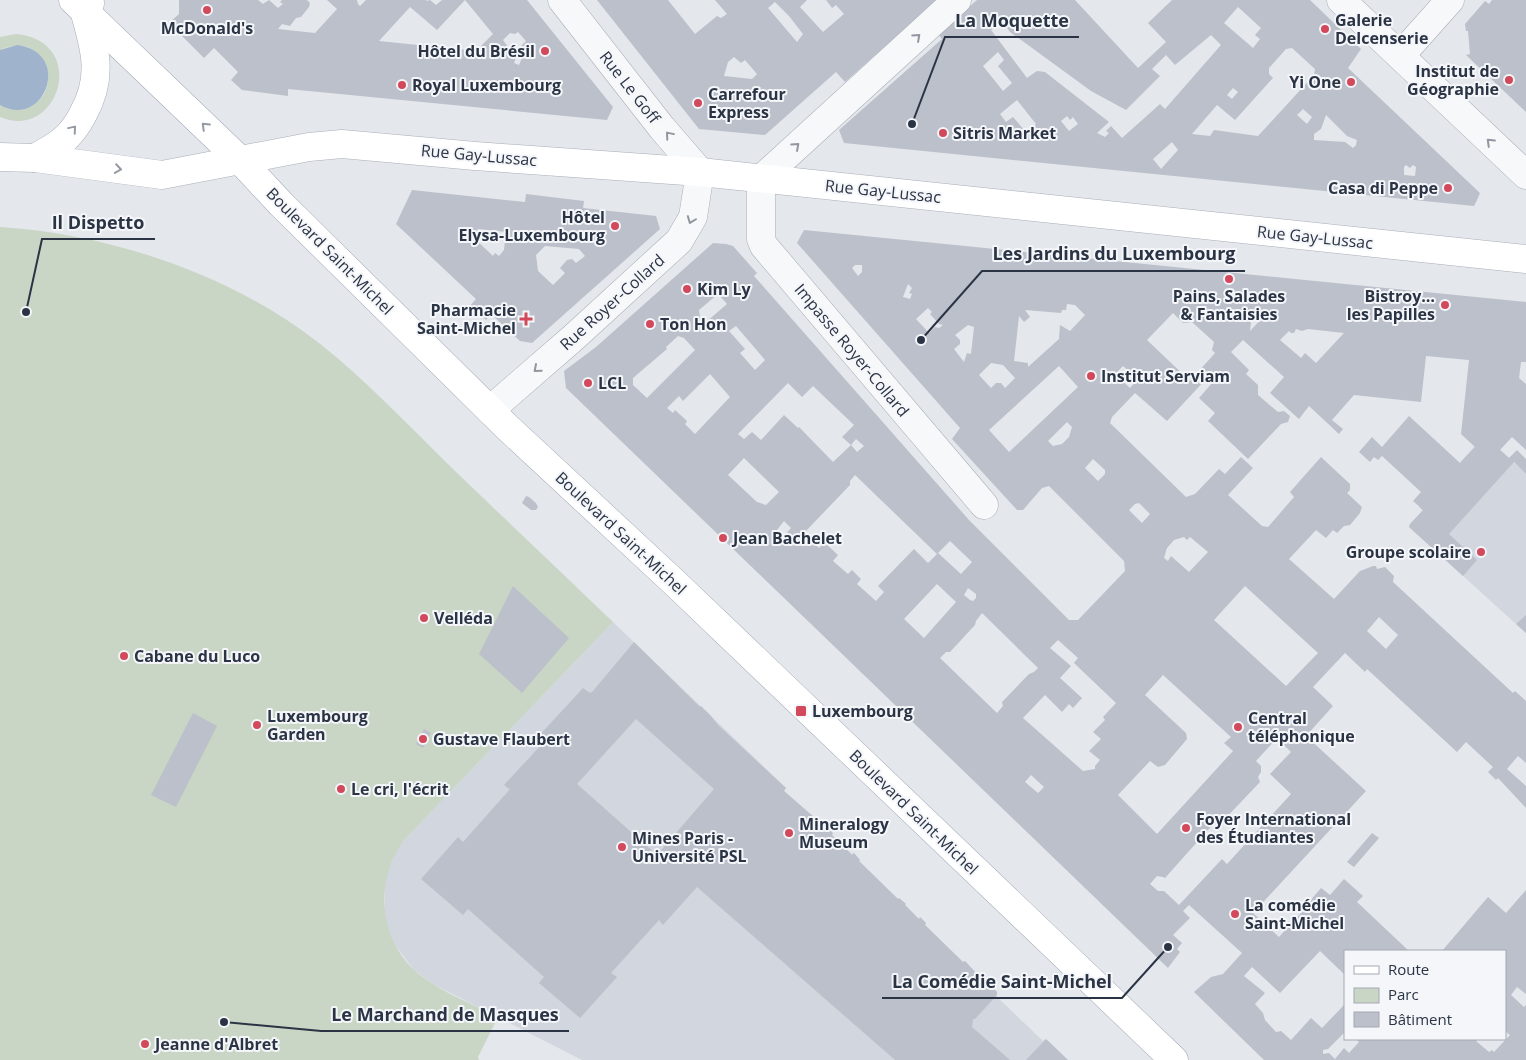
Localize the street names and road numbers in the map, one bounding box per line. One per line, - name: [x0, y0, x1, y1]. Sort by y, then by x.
- street label: Rue Le Goff: [595, 46, 666, 129]
- street label: Rue Gay-Lussac: [420, 139, 538, 171]
- street label: Rue Gay-Lussac: [824, 174, 942, 208]
- street label: Boulevard Saint-Michel: [262, 183, 398, 319]
- street label: Rue Gay-Lussac: [1256, 220, 1374, 254]
- street label: Rue Royer-Collard: [555, 249, 669, 355]
- street label: Impasse Royer-Collard: [790, 279, 914, 421]
- street label: Boulevard Saint-Michel: [551, 466, 691, 600]
- street label: Boulevard Saint-Michel: [845, 745, 983, 879]

